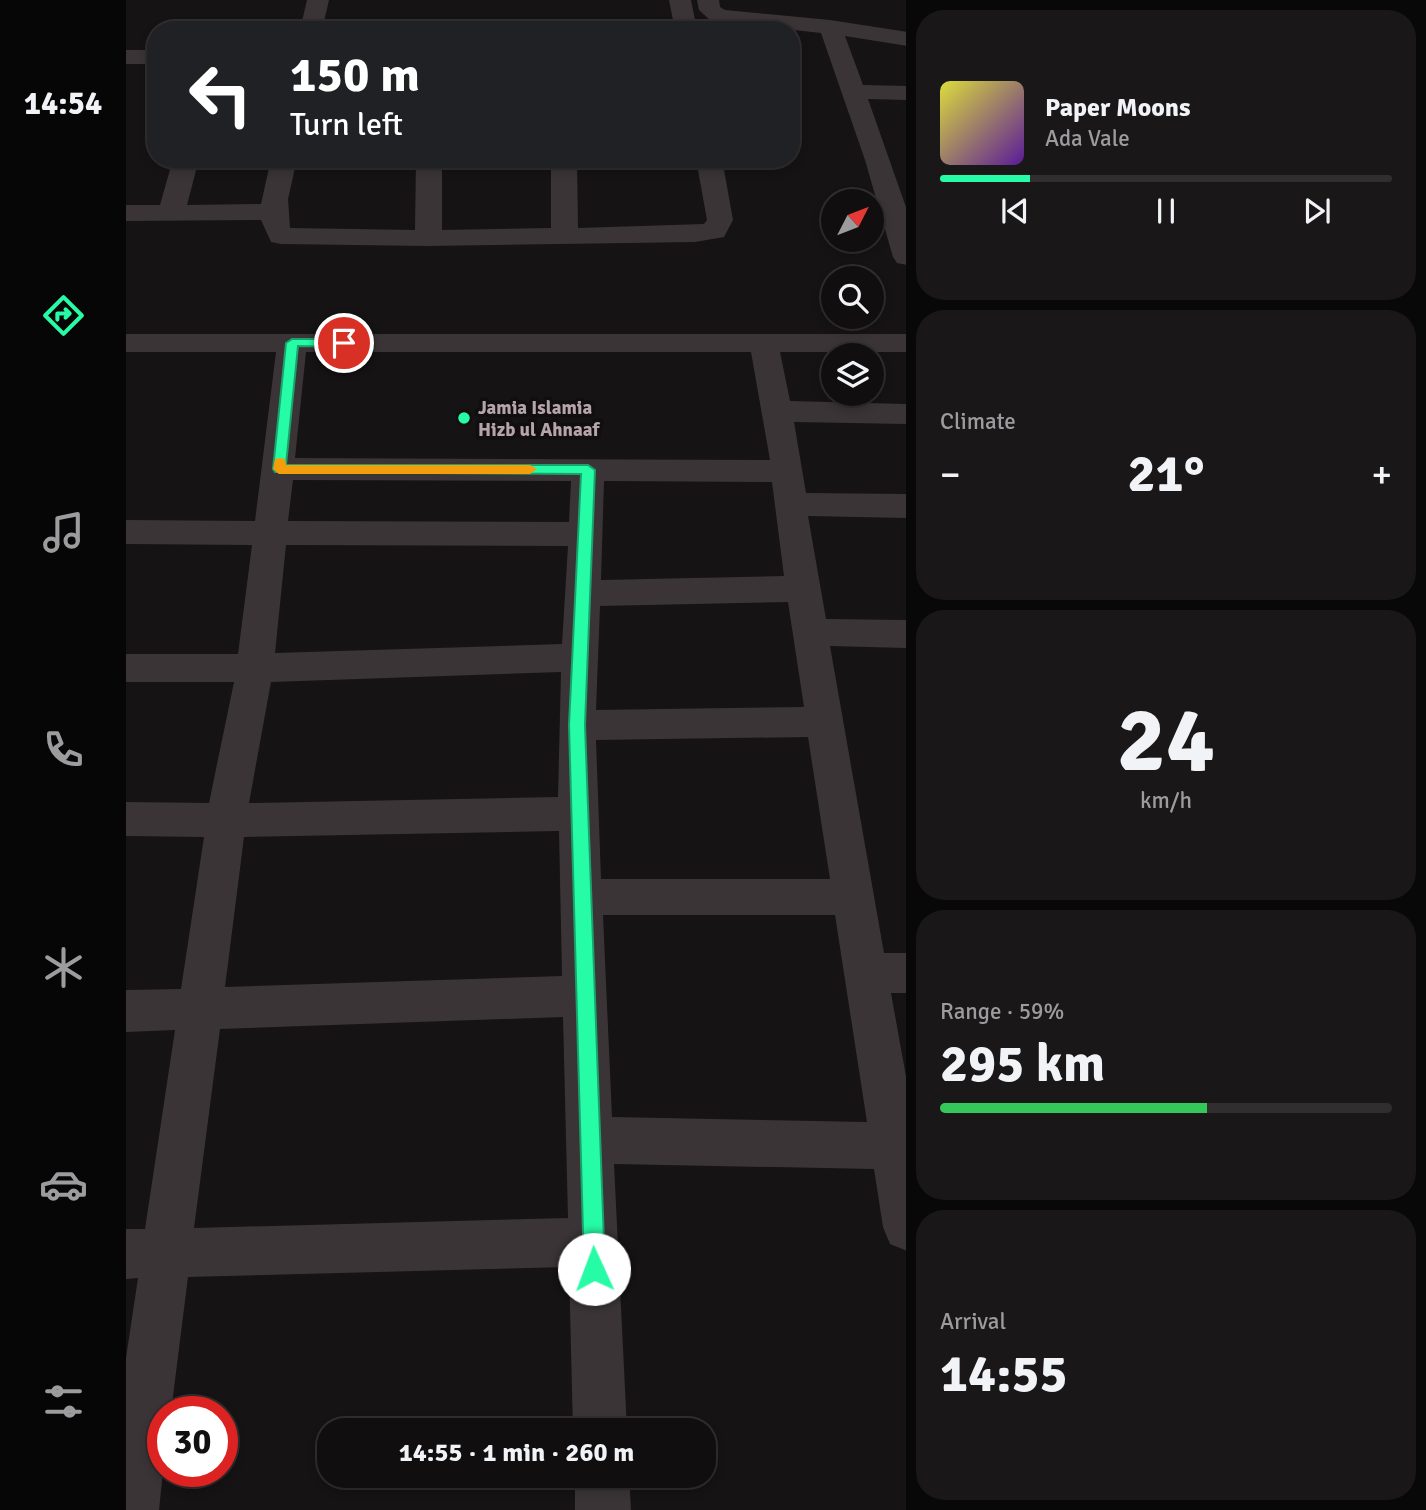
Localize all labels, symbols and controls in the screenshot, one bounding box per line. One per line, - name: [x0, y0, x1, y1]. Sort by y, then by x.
- text: 150 m: [290, 45, 420, 105]
- icon: left: [175, 49, 266, 140]
- text: 14:54: [24, 84, 102, 123]
- text: Paper Moons: [1045, 92, 1191, 124]
- text: Turn left: [290, 105, 403, 144]
- text: Ada Vale: [1045, 124, 1130, 153]
- north arrow: [821, 189, 884, 252]
- map controls: [821, 189, 884, 406]
- icon: previous: [996, 192, 1034, 230]
- icon: pause: [1147, 192, 1185, 230]
- icon: next: [1298, 192, 1336, 230]
- button: search: [821, 266, 884, 329]
- icon: directions: [39, 291, 88, 340]
- pin: [314, 313, 374, 373]
- icon: arrive: [325, 324, 363, 362]
- button: layers: [821, 343, 884, 406]
- place label: Jamia Islamia Hizb ul Ahnaaf: [478, 396, 600, 442]
- text: Climate: [940, 407, 1016, 436]
- marker: Jamia Islamia Hizb ul Ahnaaf: [456, 410, 472, 426]
- text: 21°: [1128, 442, 1204, 506]
- text: −: [940, 451, 961, 498]
- text: +: [1371, 451, 1392, 498]
- icon: music: [39, 508, 88, 557]
- text: 24: [1117, 684, 1215, 797]
- icon: phone: [39, 725, 88, 774]
- text: km/h: [1140, 786, 1192, 815]
- icon: climate: [39, 943, 88, 992]
- text: Range · 59%: [940, 997, 1064, 1026]
- text: 295 km: [940, 1032, 1105, 1096]
- icon: car: [39, 1160, 88, 1209]
- position arrow: [557, 1232, 631, 1306]
- text: Arrival: [940, 1307, 1006, 1336]
- text: 14:55: [940, 1342, 1068, 1406]
- icon: filters: [39, 1377, 88, 1426]
- speed limit sign: 30: [147, 1396, 238, 1487]
- text: 14:55 · 1 min · 260 m: [399, 1437, 634, 1469]

